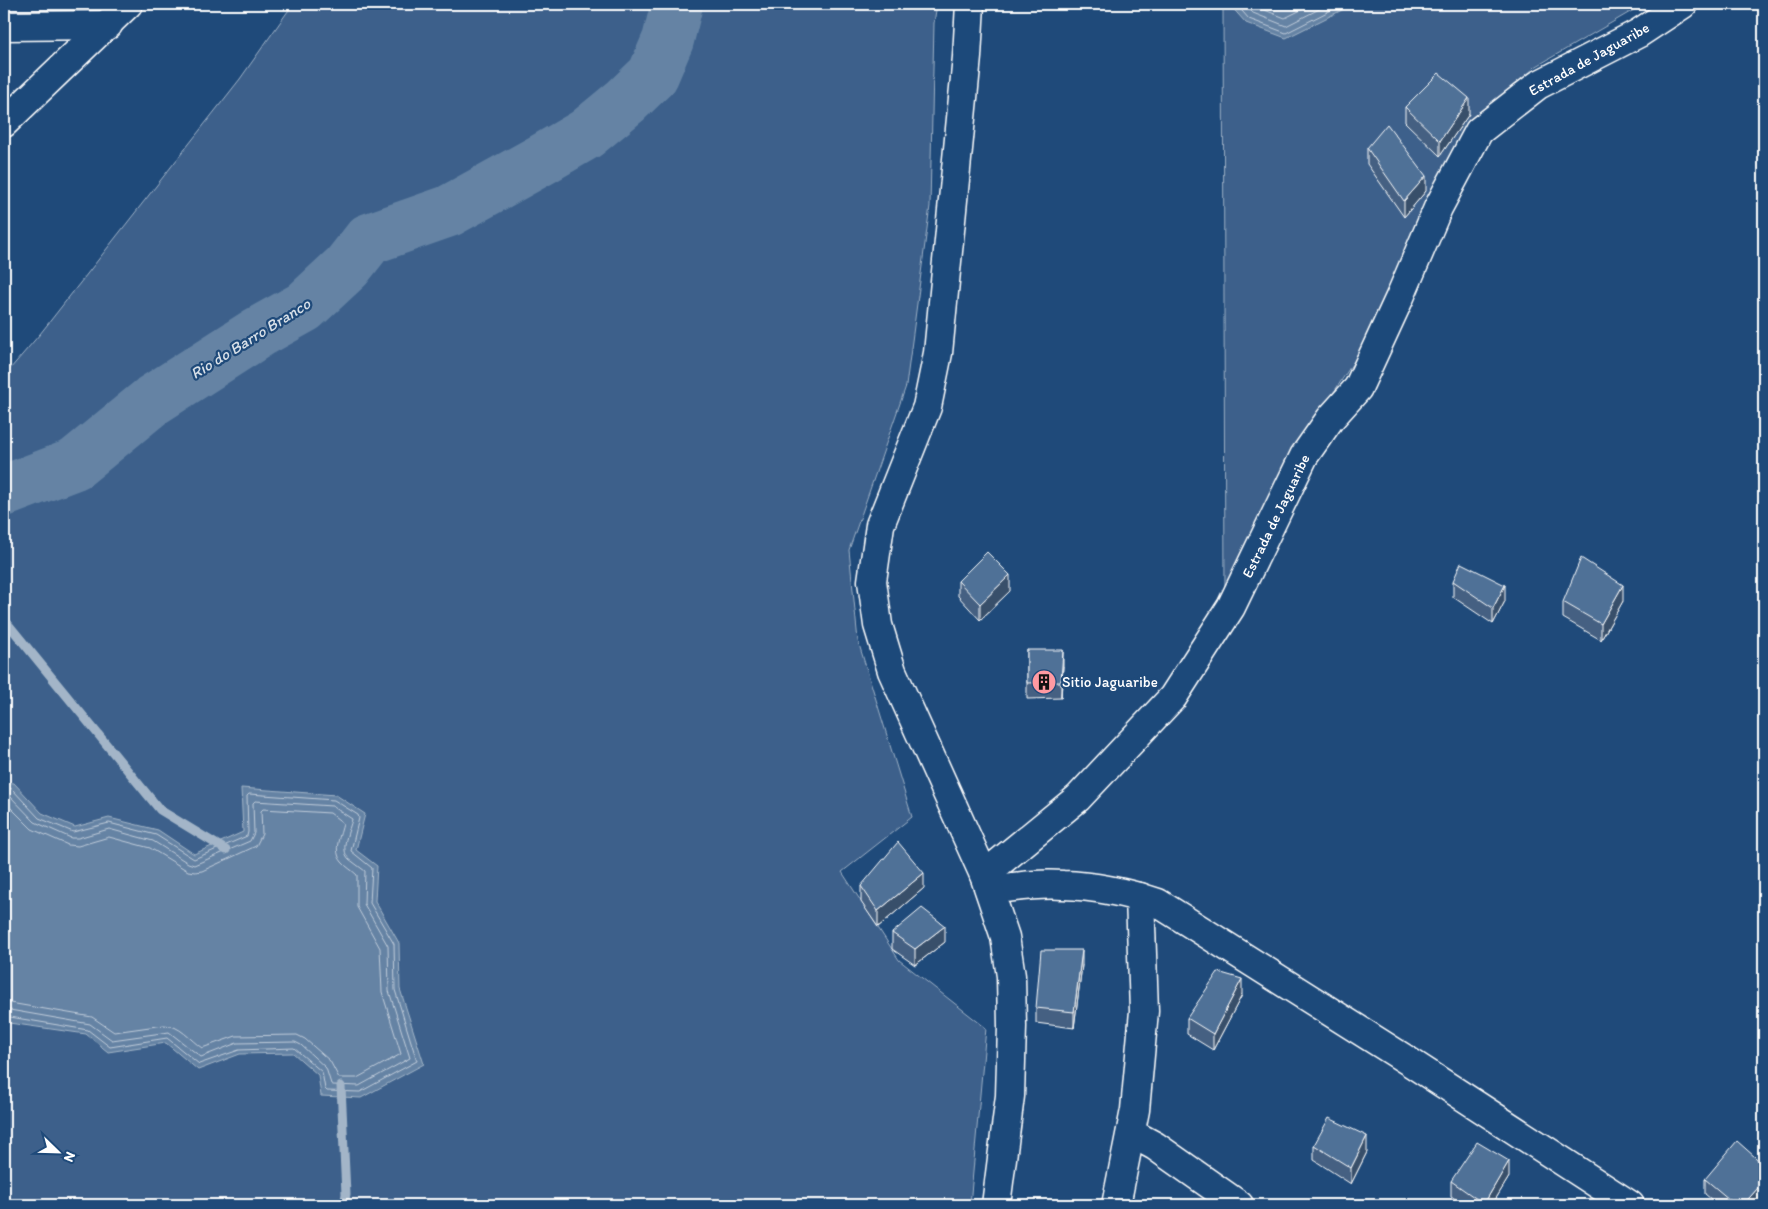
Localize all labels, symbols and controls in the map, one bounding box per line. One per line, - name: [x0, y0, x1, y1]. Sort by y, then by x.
- street label: Estrada de Jaguaribe: [1526, 18, 1652, 100]
- water label: Rio do Barro Branco: [187, 293, 314, 383]
- street label: Estrada de Jaguaribe: [1238, 451, 1314, 581]
- building icon: Sitio Jaguaribe: [1031, 669, 1057, 695]
- place label: Sitio Jaguaribe: [1062, 673, 1158, 691]
- north arrow: [32, 1126, 82, 1176]
- text: N: [60, 1149, 79, 1165]

